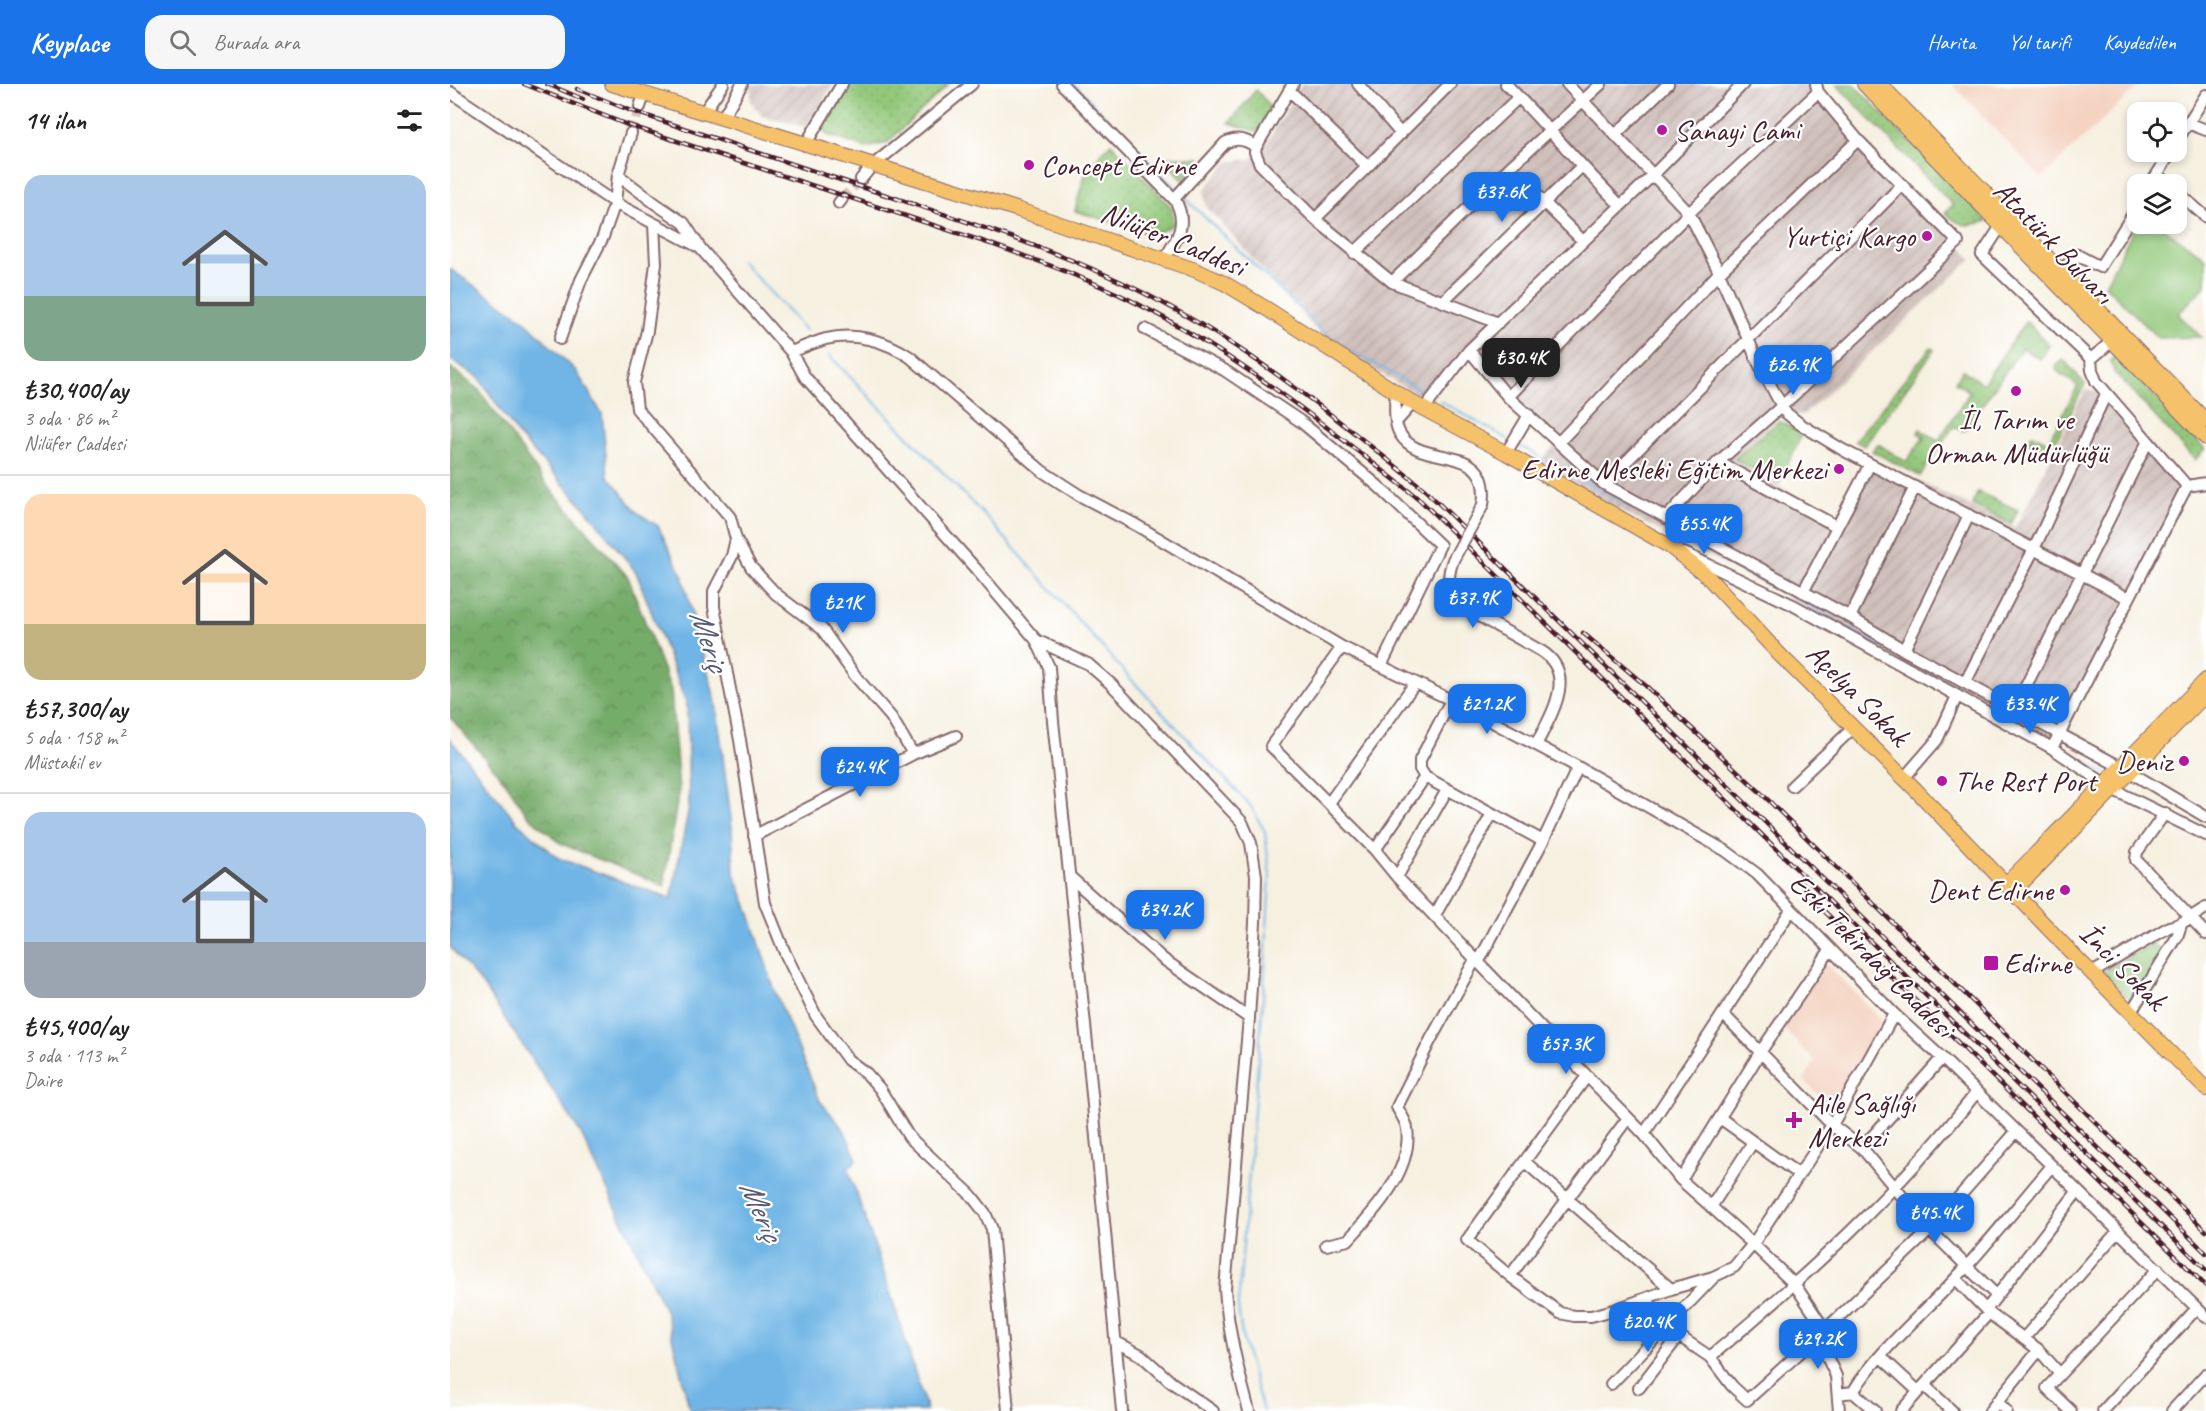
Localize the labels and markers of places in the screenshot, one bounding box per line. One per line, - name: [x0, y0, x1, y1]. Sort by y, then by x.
- place label: Sanayi Cami: [1674, 111, 1803, 149]
- marker: Sanayi Cami: [1655, 123, 1669, 137]
- place label: Concept Edirne: [1041, 146, 1198, 184]
- marker: Concept Edirne: [1022, 158, 1036, 172]
- pin: ₺37.6K: [1453, 172, 1551, 223]
- place label: Yurtiçi Kargo: [1783, 217, 1916, 255]
- marker: Yurtiçi Kargo: [1920, 229, 1934, 243]
- pin: ₺30.4K: [1472, 338, 1570, 389]
- pin: ₺26.9K: [1744, 345, 1842, 396]
- marker: İl, Tarım ve Orman Müdürlüğü: [2009, 384, 2023, 398]
- place label: İl, Tarım ve Orman Müdürlüğü: [1925, 400, 2111, 472]
- place label: Edirne Mesleki Eğitim Merkezi: [1521, 450, 1830, 488]
- marker: Edirne Mesleki Eğitim Merkezi: [1832, 462, 1846, 476]
- pin: ₺55.4K: [1655, 504, 1753, 555]
- pin: ₺37.9K: [1424, 578, 1522, 629]
- pin: ₺21K: [807, 583, 879, 634]
- pin: ₺21.2K: [1438, 684, 1536, 735]
- pin: ₺33.4K: [1981, 684, 2079, 735]
- place label: Deniz: [2116, 742, 2175, 780]
- pin: ₺24.4K: [811, 747, 909, 798]
- marker: Deniz: [2177, 754, 2191, 768]
- place label: The Rest Port: [1954, 762, 2099, 800]
- marker: The Rest Port: [1935, 774, 1949, 788]
- place label: Dent Edirne: [1928, 871, 2055, 909]
- marker: Dent Edirne: [2058, 883, 2072, 897]
- pin: ₺34.2K: [1116, 890, 1214, 941]
- place label: Edirne: [2004, 944, 2074, 982]
- marker: Edirne: [1982, 954, 2000, 972]
- pin: ₺57.3K: [1517, 1024, 1615, 1075]
- place label: Aile Sağlığı Merkezi: [1808, 1084, 1917, 1156]
- marker: Aile Sağlığı Merkezi: [1785, 1111, 1803, 1129]
- pin: ₺45.4K: [1886, 1193, 1984, 1244]
- pin: ₺20.4K: [1599, 1302, 1697, 1353]
- pin: ₺29.2K: [1769, 1319, 1867, 1370]

